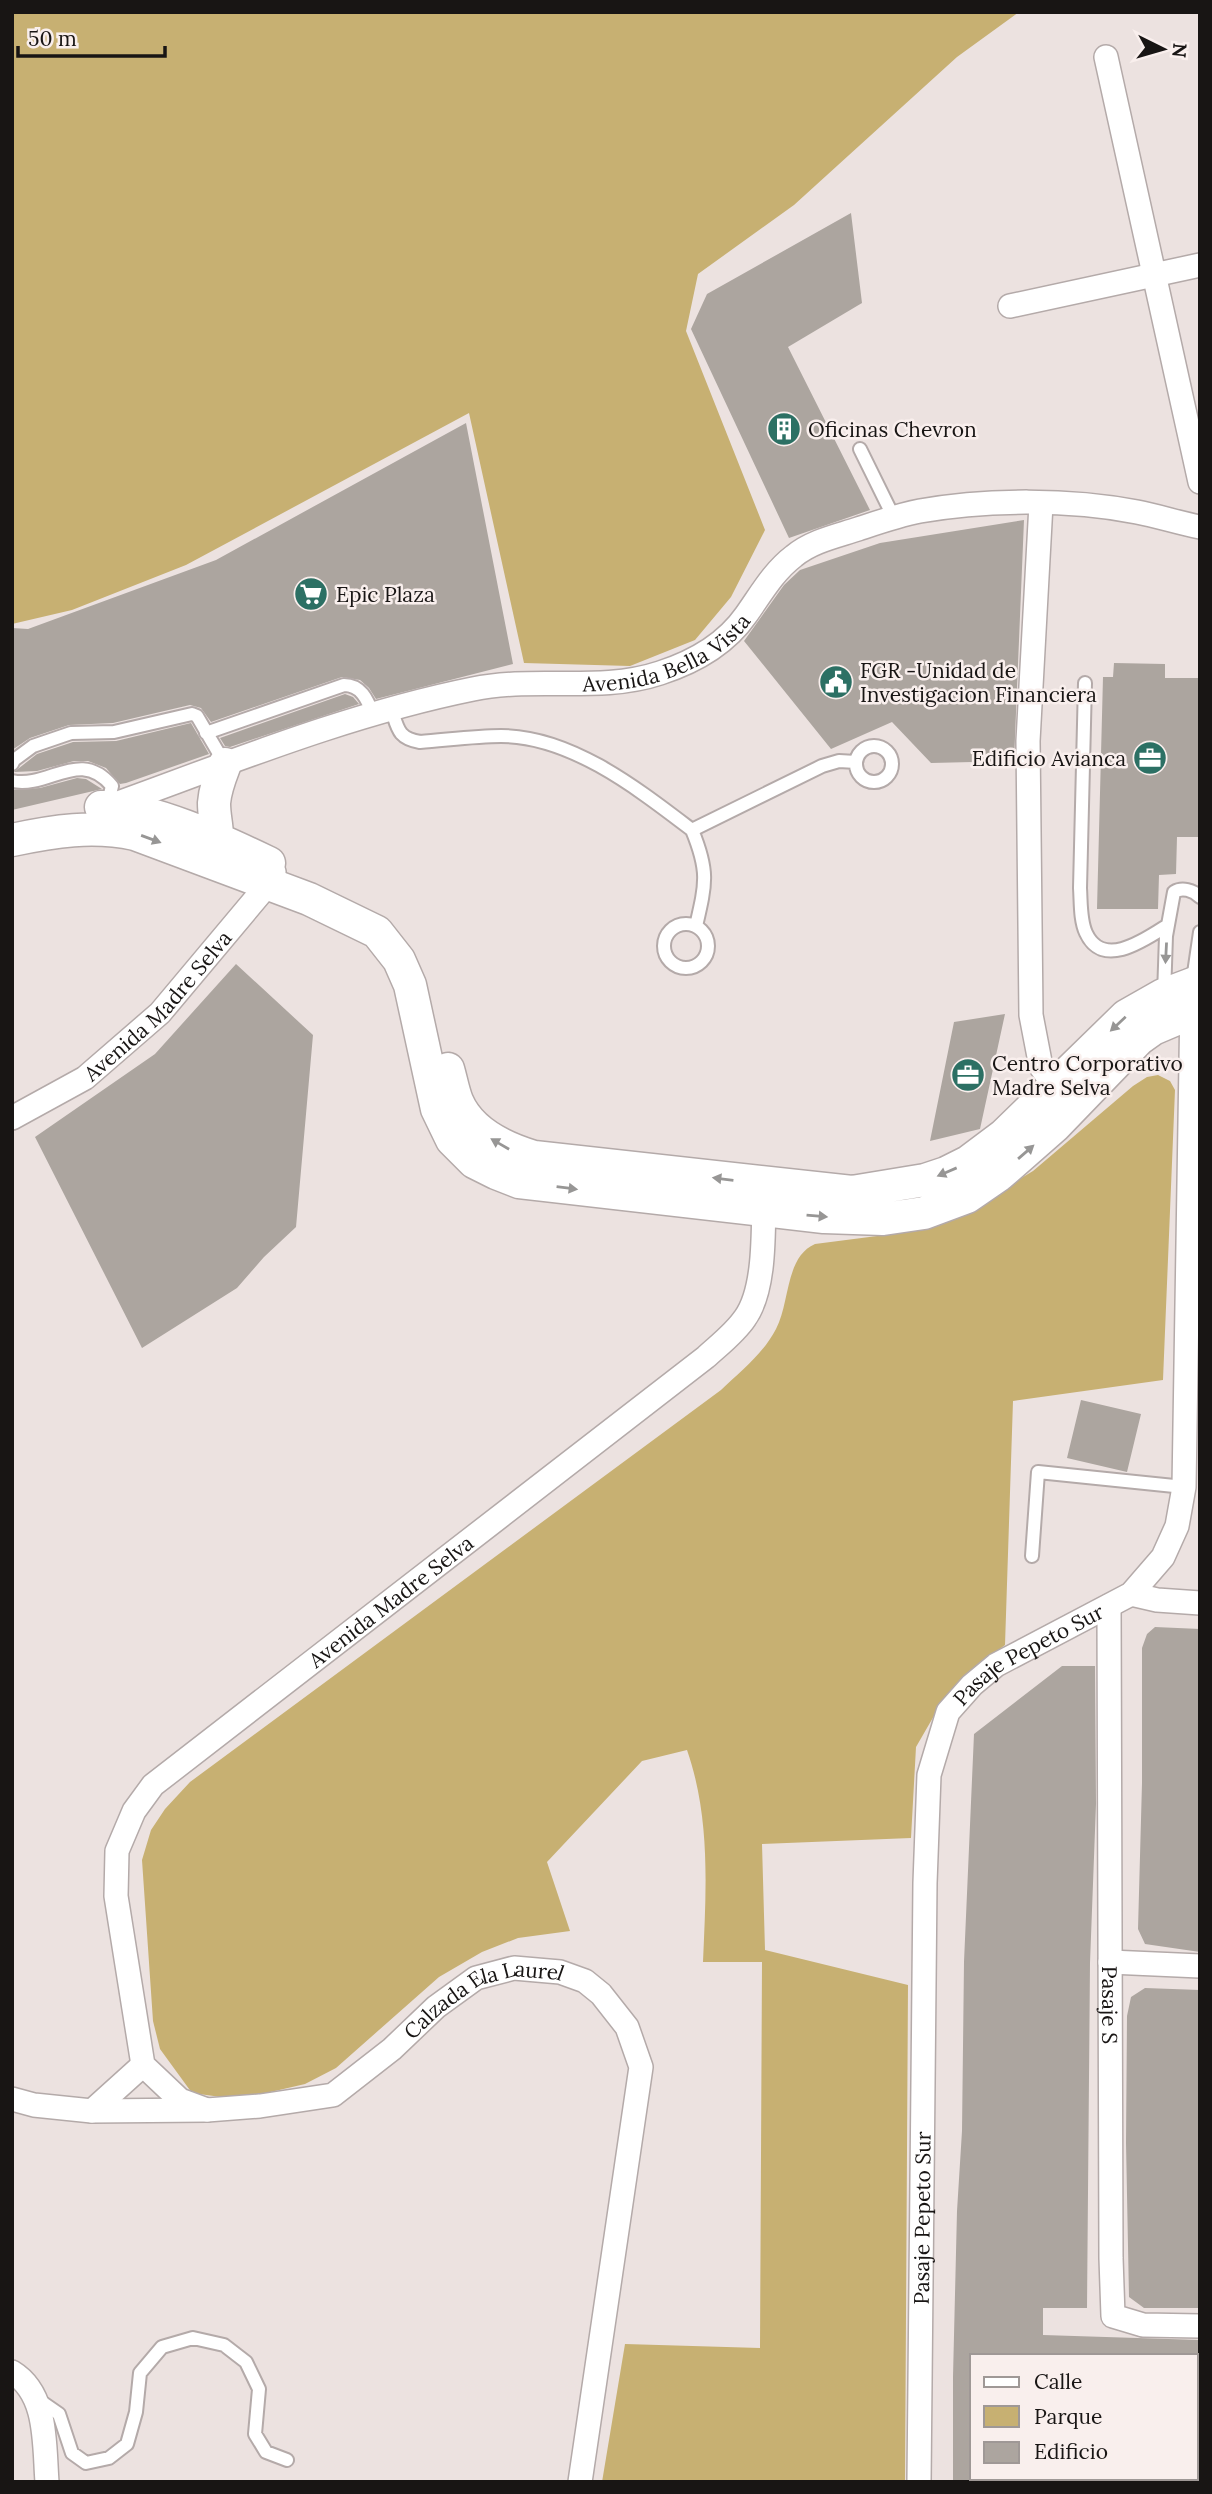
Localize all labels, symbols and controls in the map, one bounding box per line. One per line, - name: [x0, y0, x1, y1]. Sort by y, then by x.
- scale bar: [18, 14, 164, 58]
- north arrow: [1128, 14, 1198, 84]
- text: 50 m: [28, 25, 77, 52]
- text: N: [1167, 42, 1193, 59]
- building icon: Oficinas Chevron: [765, 410, 803, 448]
- place label: Oficinas Chevron: [808, 416, 977, 443]
- supermarket icon: Epic Plaza: [292, 575, 330, 613]
- place label: Epic Plaza: [336, 581, 435, 608]
- street label: Avenida Bella Vista: [581, 608, 756, 697]
- place label: FGR -Unidad de Investigacion Financiera: [860, 657, 1097, 708]
- public building icon: FGR -Unidad de Investigacion Financiera: [817, 663, 855, 701]
- office icon: Edificio Avianca: [1131, 739, 1169, 777]
- place label: Edificio Avianca: [972, 745, 1126, 772]
- one-way arrow: [141, 834, 162, 845]
- street label: Avenida Madre Selva: [77, 925, 237, 1087]
- one-way arrow: [1160, 942, 1171, 964]
- one-way arrow: [1110, 1015, 1127, 1031]
- place label: Centro Corporativo Madre Selva: [992, 1050, 1183, 1101]
- office icon: Centro Corporativo Madre Selva: [949, 1056, 987, 1094]
- one-way arrow: [490, 1138, 509, 1150]
- one-way arrow: [1017, 1144, 1035, 1160]
- one-way arrow: [937, 1167, 958, 1178]
- one-way arrow: [712, 1173, 734, 1184]
- one-way arrow: [556, 1182, 578, 1193]
- one-way arrow: [807, 1211, 829, 1222]
- street label: Avenida Madre Selva: [302, 1529, 478, 1674]
- street label: Pasaje Pepeto Sur: [947, 1597, 1108, 1711]
- street label: Calzada Ela Laurel: [398, 1955, 568, 2044]
- street label: Pasaje S: [1097, 1966, 1124, 2044]
- street label: Pasaje Pepeto Sur: [907, 2131, 936, 2305]
- legend: [970, 2354, 1198, 2480]
- text: Calle: [1034, 2368, 1082, 2395]
- text: Parque: [1034, 2403, 1102, 2430]
- text: Edificio: [1034, 2438, 1108, 2465]

